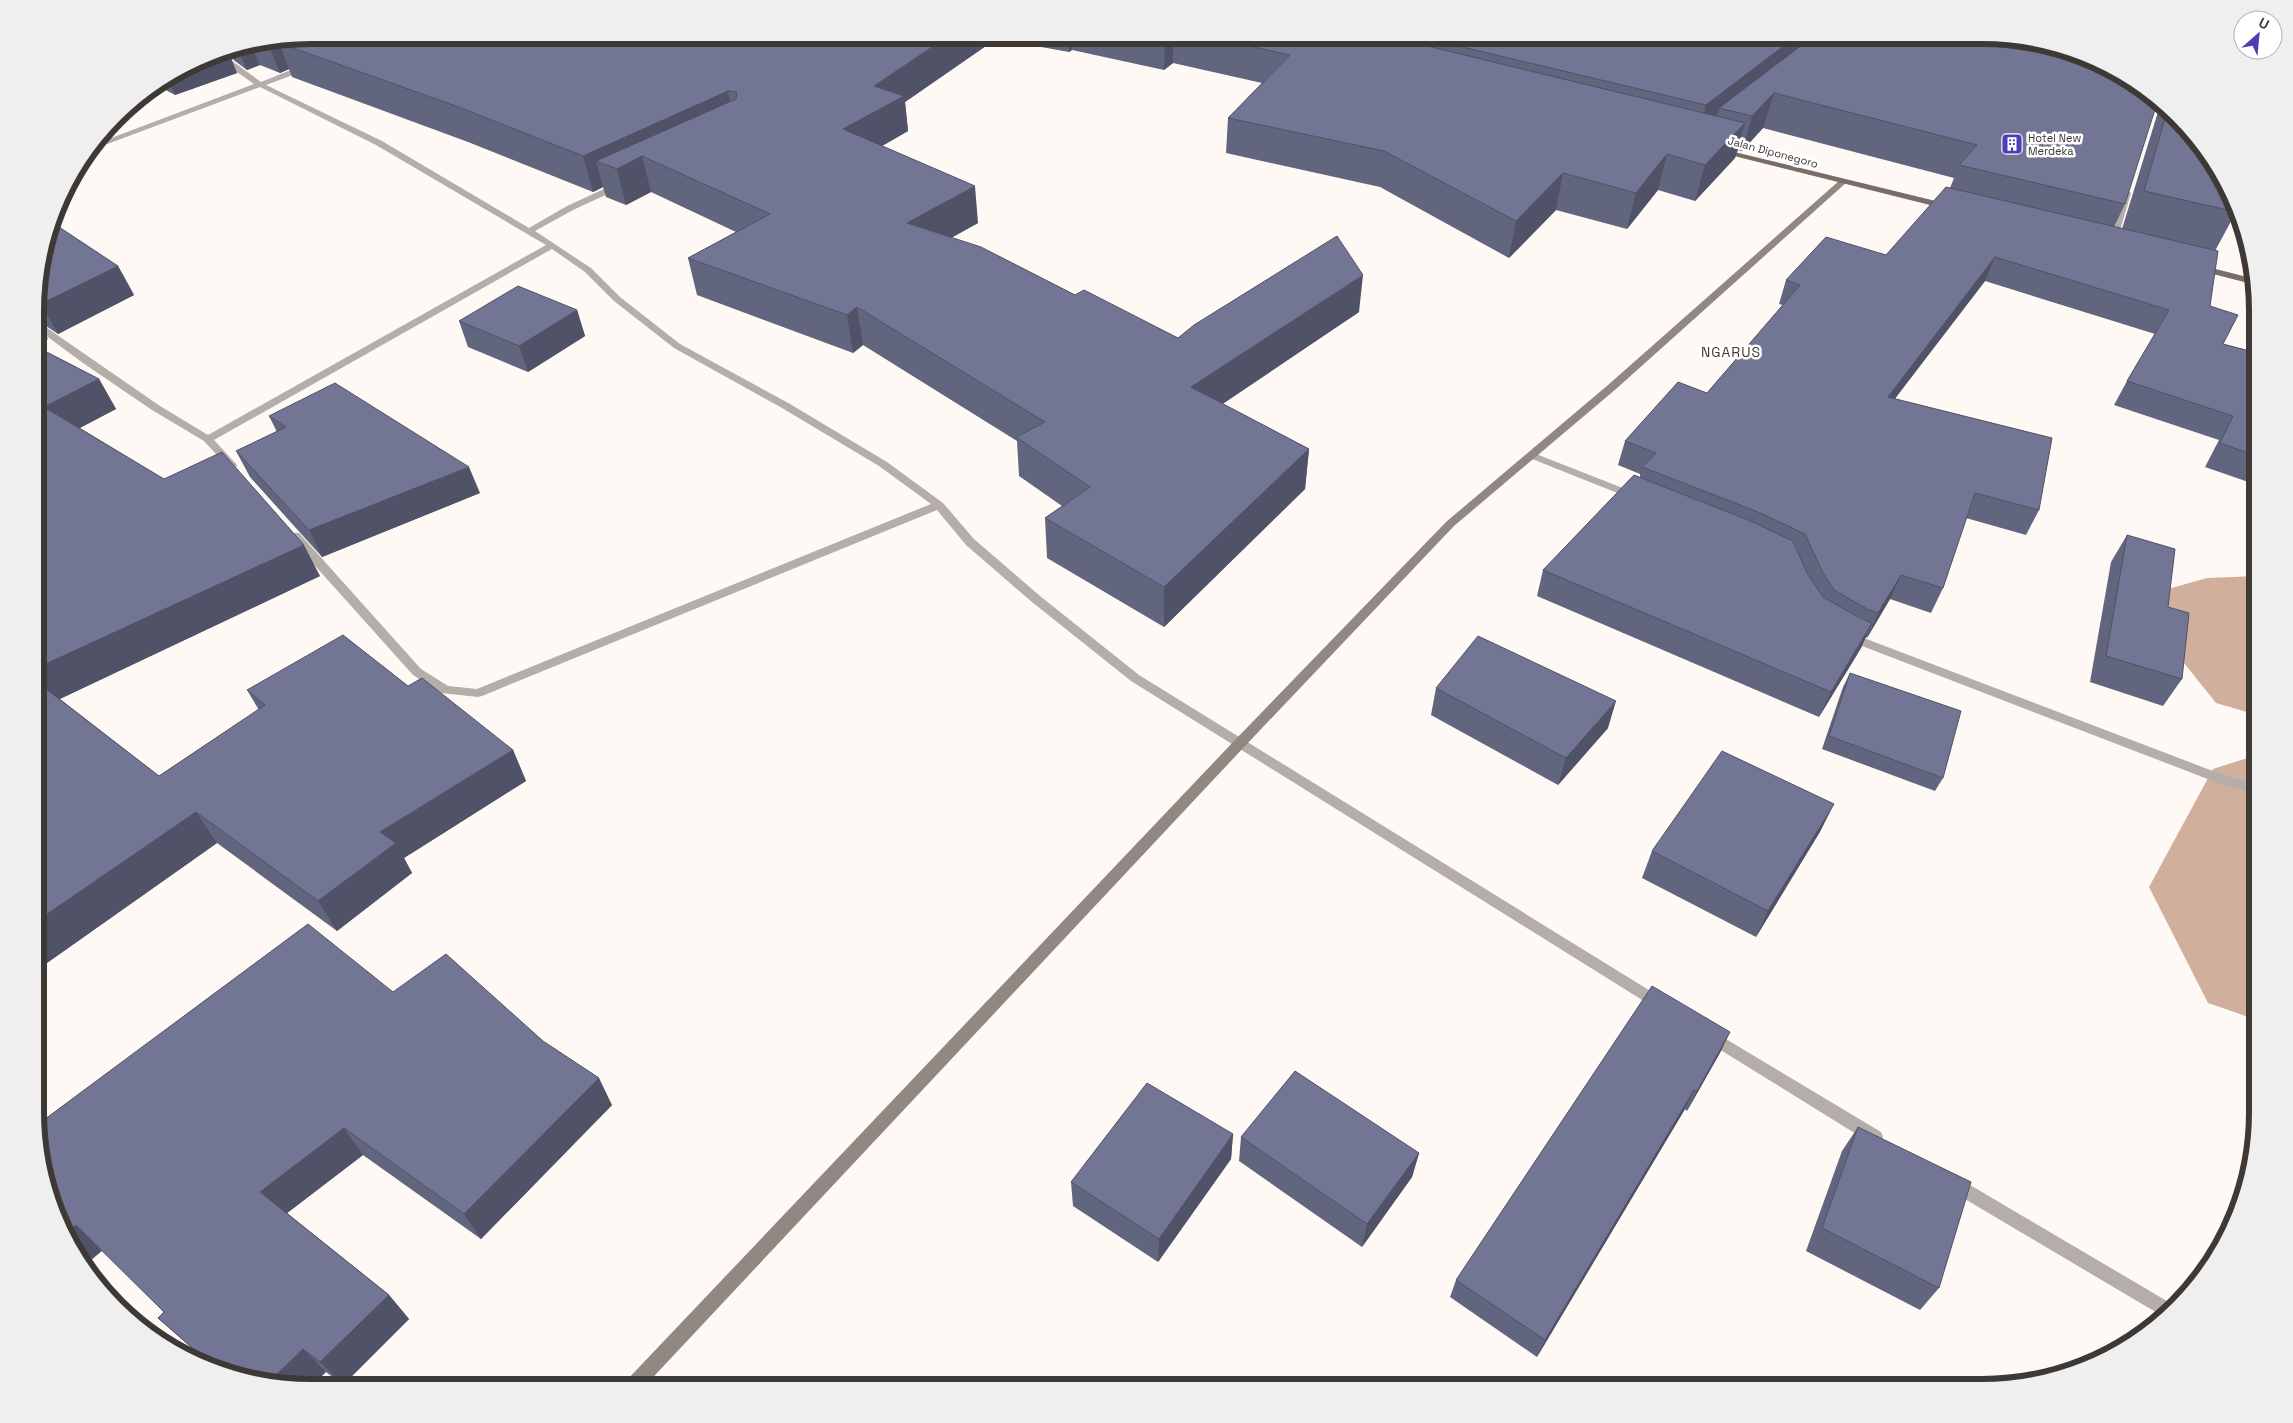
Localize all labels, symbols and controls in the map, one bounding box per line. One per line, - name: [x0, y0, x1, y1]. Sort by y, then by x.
- north arrow: [2233, 10, 2283, 60]
- text: U: [2256, 13, 2272, 34]
- place label: Hotel New Merdeka: [2028, 131, 2081, 158]
- building icon: Hotel New Merdeka: [2000, 132, 2024, 156]
- street label: Jalan Diponegoro: [1726, 133, 1820, 171]
- district label: NGARUS: [1701, 343, 1761, 361]

